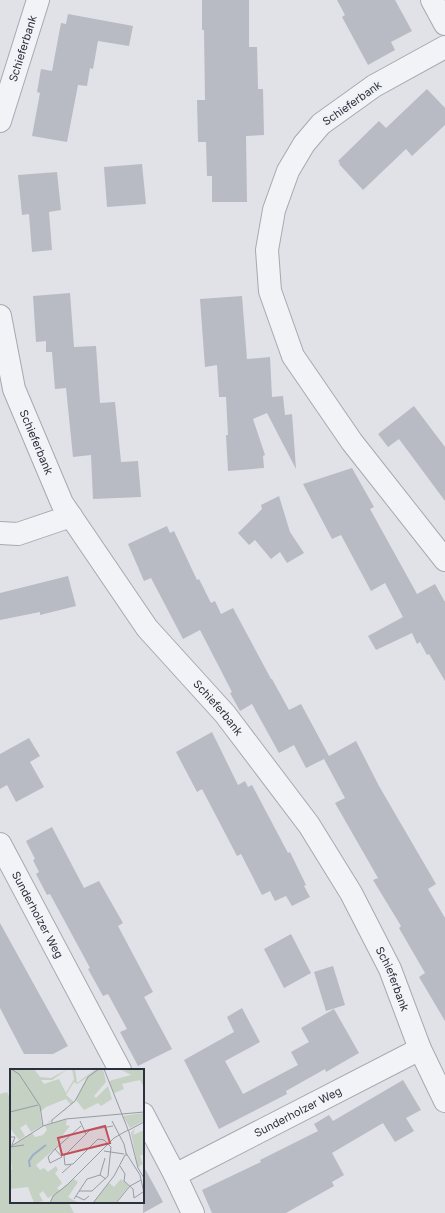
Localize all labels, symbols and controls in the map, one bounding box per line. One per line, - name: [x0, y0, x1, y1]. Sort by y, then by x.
- street label: Schieferbank: [6, 13, 40, 84]
- street label: Schieferbank: [320, 77, 384, 129]
- street label: Schieferbank: [17, 408, 56, 477]
- street label: Schieferbank: [190, 677, 246, 738]
- street label: Sunderholzer Weg: [9, 869, 66, 961]
- street label: Schieferbank: [373, 944, 412, 1013]
- inset map: [10, 1069, 144, 1203]
- street label: Sunderholzer Weg: [252, 1084, 344, 1140]

